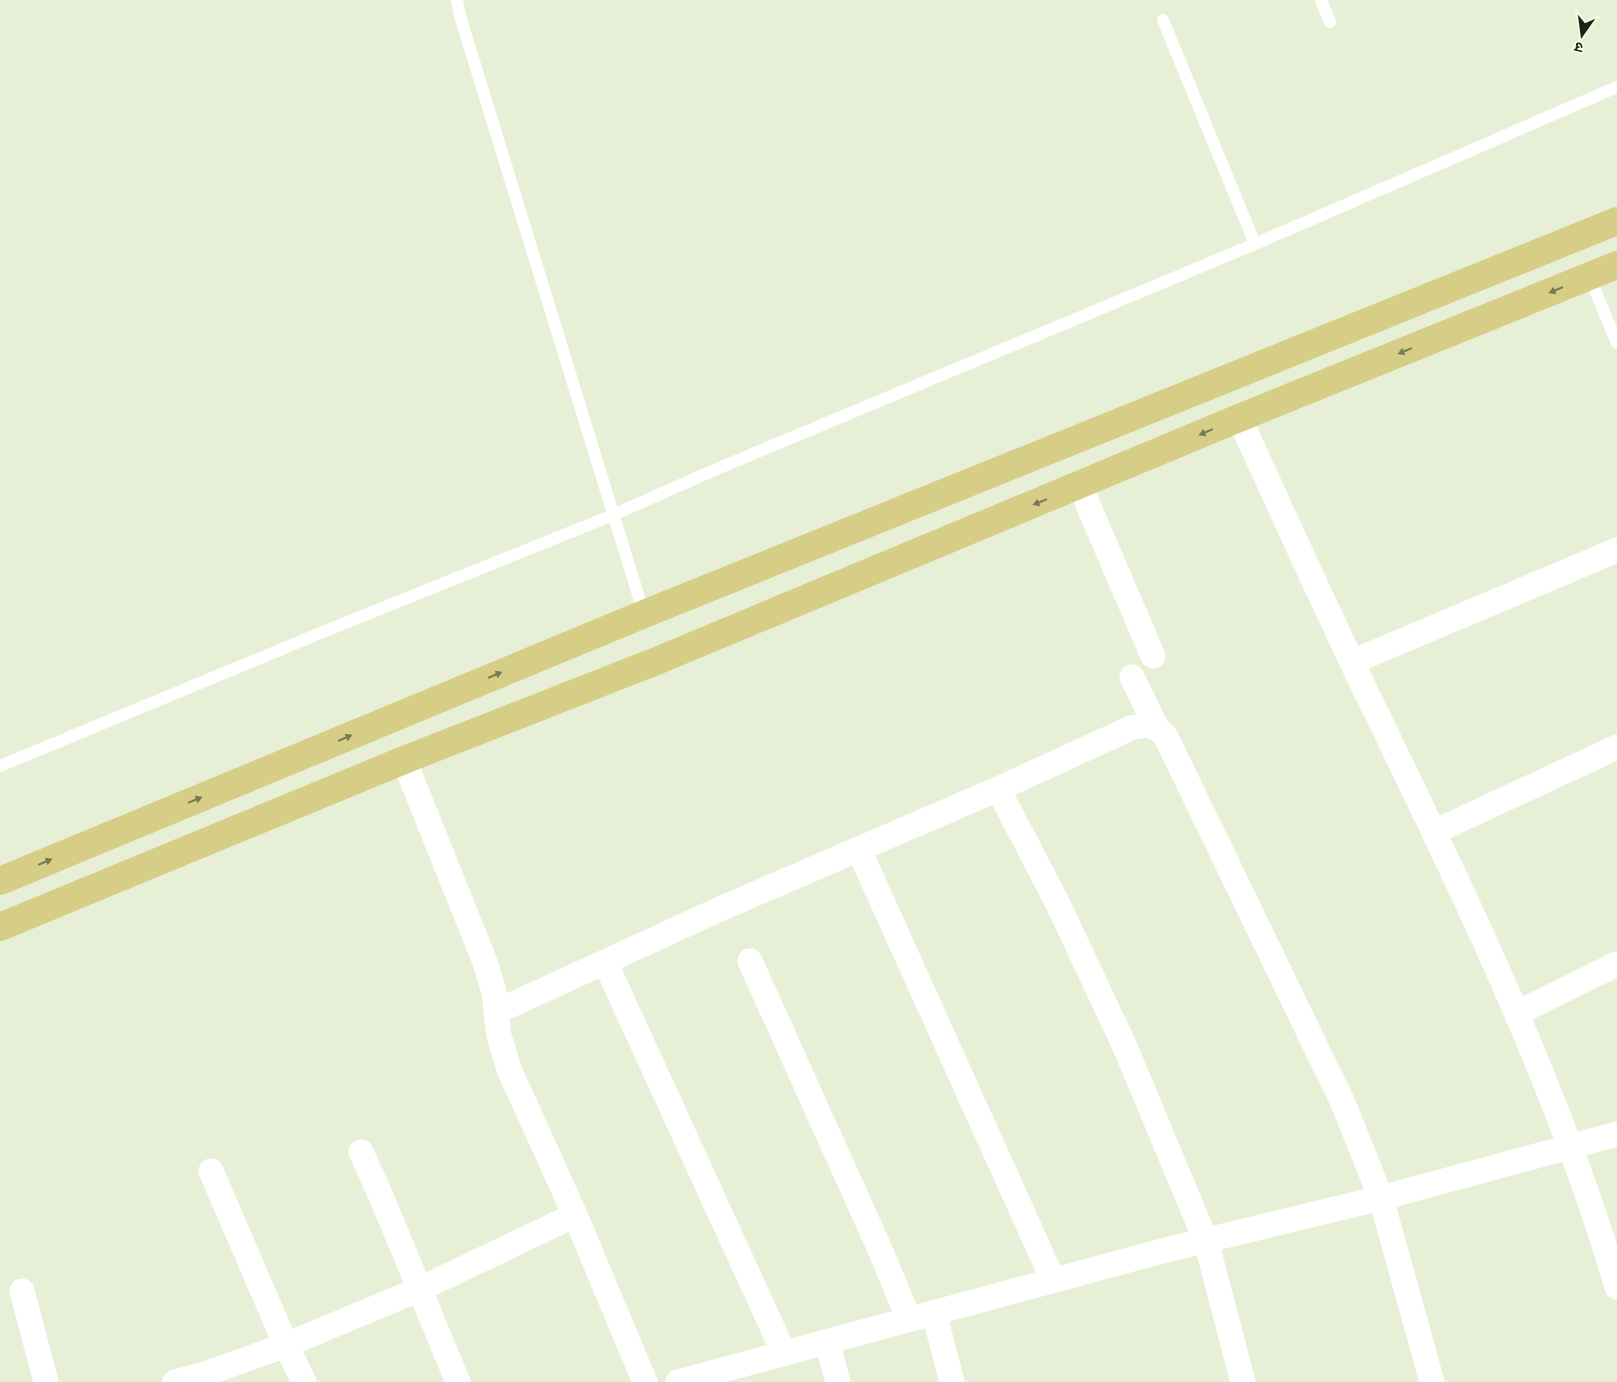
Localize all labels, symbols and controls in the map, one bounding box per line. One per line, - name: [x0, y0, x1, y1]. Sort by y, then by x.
- north arrow: [1557, 10, 1607, 60]
- text: उ: [1572, 39, 1585, 56]
- one-way arrow: [1548, 286, 1563, 294]
- one-way arrow: [1397, 347, 1412, 355]
- one-way arrow: [1199, 429, 1213, 437]
- one-way arrow: [1032, 498, 1047, 506]
- one-way arrow: [488, 671, 502, 679]
- one-way arrow: [338, 733, 352, 741]
- one-way arrow: [188, 796, 203, 804]
- one-way arrow: [38, 858, 52, 866]

